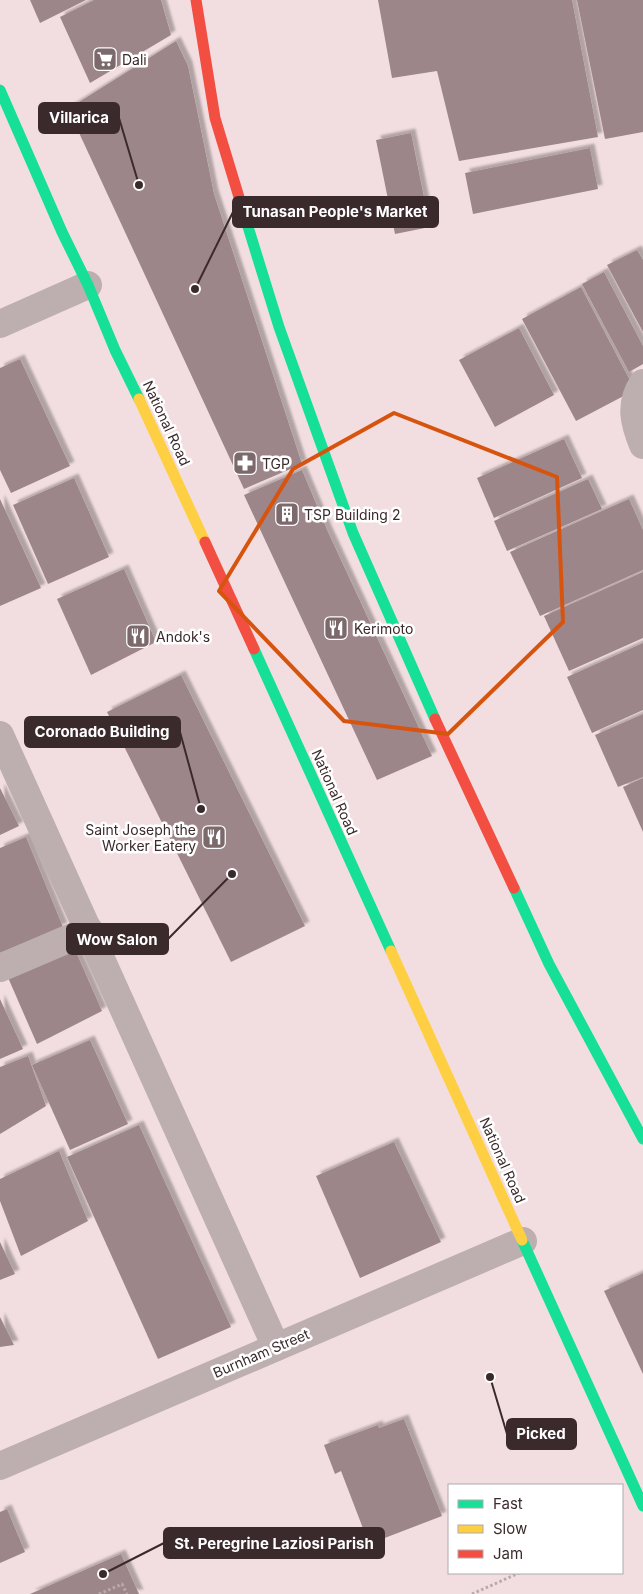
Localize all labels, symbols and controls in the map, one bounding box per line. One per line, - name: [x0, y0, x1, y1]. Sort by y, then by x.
- supermarket icon: Dali: [92, 46, 118, 72]
- place label: Dali: [122, 51, 147, 68]
- callout: Villarica: [39, 103, 119, 133]
- text: Villarica: [49, 108, 109, 127]
- callout: Tunasan People's Market: [233, 197, 438, 227]
- text: Tunasan People's Market: [243, 202, 428, 221]
- street label: National Road: [140, 378, 194, 468]
- pharmacy icon: TGP: [232, 450, 258, 476]
- place label: TGP: [262, 455, 290, 472]
- building icon: TSP Building 2: [274, 501, 300, 527]
- place label: TSP Building 2: [304, 506, 400, 523]
- restaurant icon: Kerimoto: [323, 615, 349, 641]
- place label: Kerimoto: [354, 620, 413, 637]
- restaurant icon: Andok's: [125, 623, 151, 649]
- place label: Andok's: [156, 628, 210, 645]
- callout: Coronado Building: [25, 717, 180, 747]
- text: Coronado Building: [34, 722, 170, 741]
- street label: National Road: [309, 747, 361, 837]
- place label: Saint Joseph the Worker Eatery: [85, 821, 196, 854]
- restaurant icon: Saint Joseph the Worker Eatery: [201, 824, 227, 850]
- callout: Wow Salon: [67, 924, 168, 954]
- text: Wow Salon: [76, 930, 158, 949]
- street label: National Road: [477, 1115, 529, 1205]
- street label: Burnham Street: [210, 1325, 312, 1381]
- callout: Picked: [507, 1419, 576, 1449]
- text: Picked: [516, 1424, 566, 1443]
- legend: [448, 1484, 623, 1574]
- text: Fast: [493, 1494, 523, 1513]
- text: Slow: [493, 1519, 527, 1538]
- callout: St. Peregrine Laziosi Parish: [164, 1528, 384, 1558]
- text: St. Peregrine Laziosi Parish: [174, 1534, 374, 1553]
- text: Jam: [493, 1544, 523, 1563]

